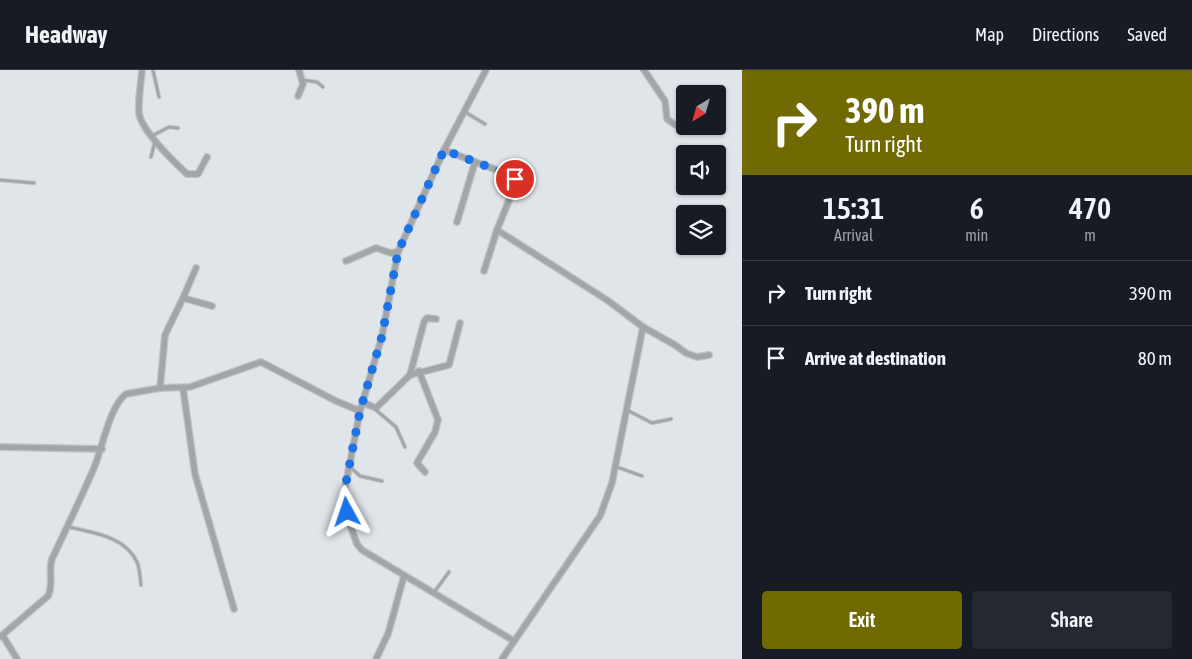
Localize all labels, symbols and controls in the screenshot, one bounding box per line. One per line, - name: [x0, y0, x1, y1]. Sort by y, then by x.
- text: Headway: [25, 21, 108, 48]
- text: Map: [975, 24, 1004, 45]
- text: Directions: [1032, 24, 1099, 45]
- text: Saved: [1127, 24, 1167, 45]
- north arrow: [676, 85, 726, 135]
- map controls: [676, 85, 726, 255]
- icon: right: [762, 90, 827, 155]
- text: 390 m: [845, 90, 924, 130]
- text: Turn right: [845, 131, 922, 157]
- button: sound: [676, 145, 726, 195]
- pin: [494, 158, 536, 200]
- icon: arrive: [501, 165, 529, 193]
- text: 15:31: [823, 191, 884, 225]
- text: 6: [970, 191, 984, 225]
- text: 470: [1069, 191, 1111, 225]
- button: layers: [676, 205, 726, 255]
- text: Arrival: [834, 226, 873, 244]
- text: min: [965, 226, 988, 244]
- text: m: [1084, 226, 1096, 244]
- icon: right: [762, 279, 790, 307]
- text: Turn right: [805, 282, 872, 304]
- text: 390 m: [1129, 282, 1172, 304]
- icon: arrive: [762, 344, 790, 372]
- text: Arrive at destination: [805, 347, 946, 369]
- text: 80 m: [1138, 347, 1172, 369]
- position arrow: [320, 485, 372, 537]
- button: Exit: [762, 591, 962, 649]
- button: Share: [972, 591, 1172, 649]

